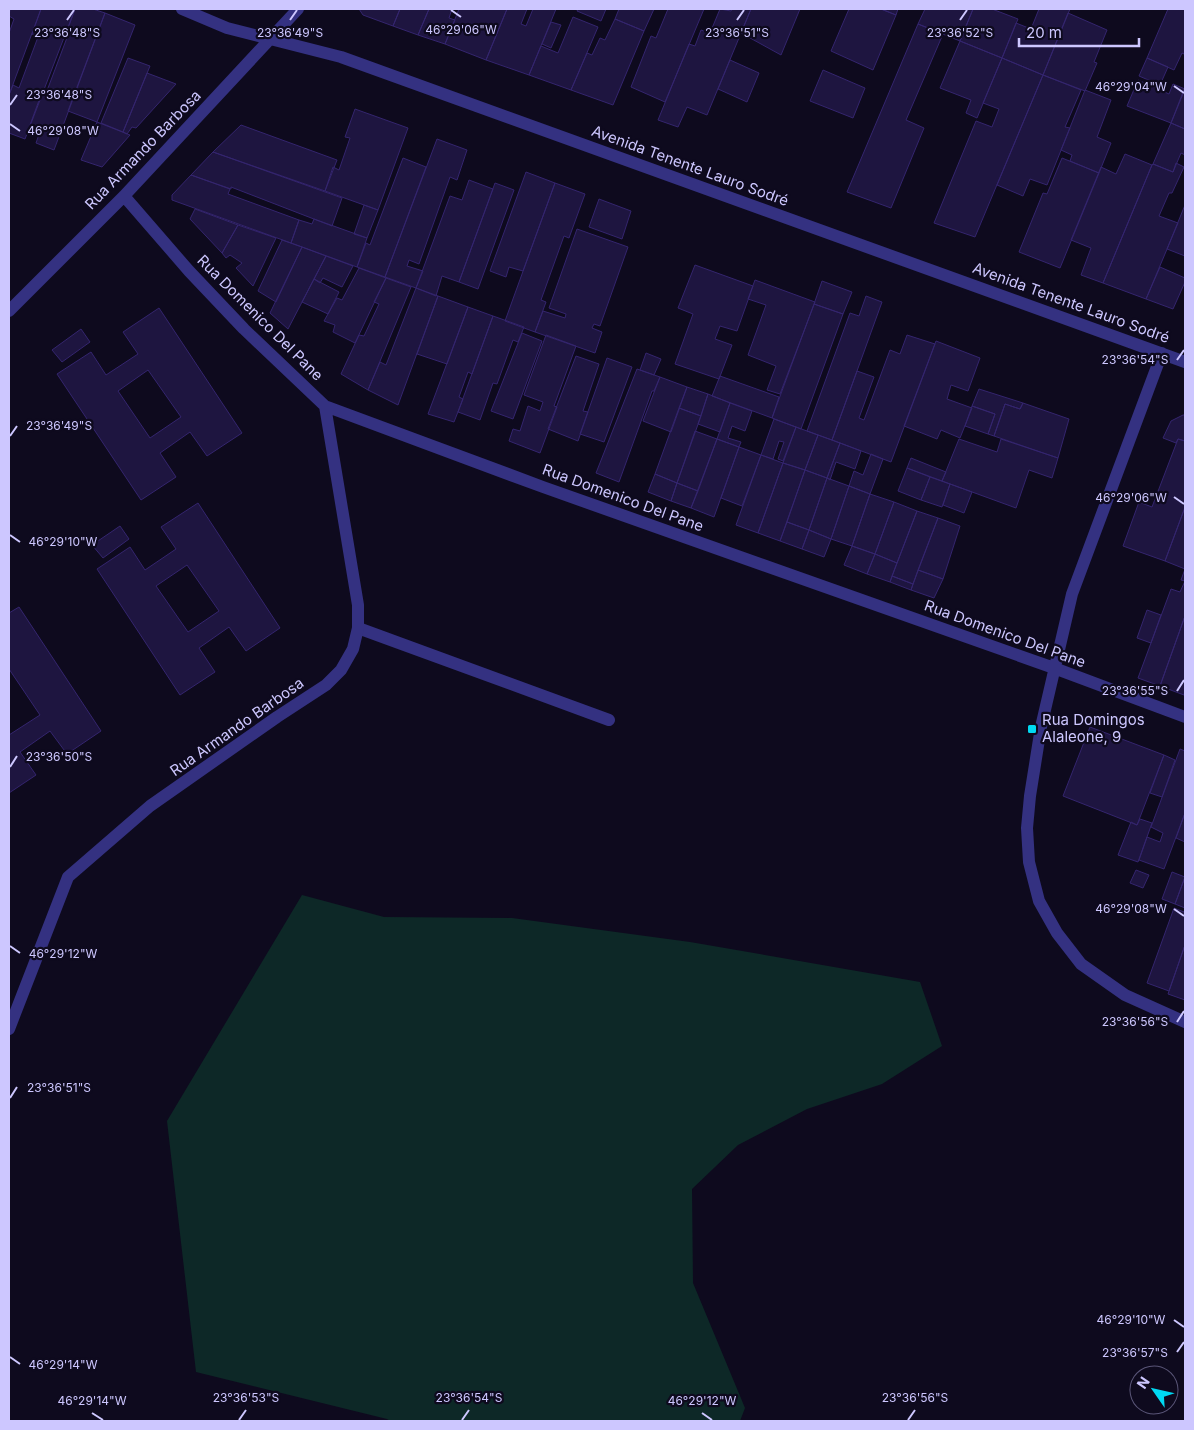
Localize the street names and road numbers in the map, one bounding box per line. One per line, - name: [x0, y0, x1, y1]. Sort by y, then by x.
- street label: Rua Armando Barbosa: [81, 86, 205, 213]
- street label: Avenida Tenente Lauro Sodré: [589, 121, 791, 210]
- street label: Rua Domenico Del Pane: [193, 251, 327, 385]
- street label: Avenida Tenente Lauro Sodré: [970, 258, 1172, 347]
- street label: Rua Domenico Del Pane: [540, 459, 706, 536]
- street label: Rua Domenico Del Pane: [922, 595, 1088, 672]
- street label: Rua Armando Barbosa: [166, 673, 307, 780]

